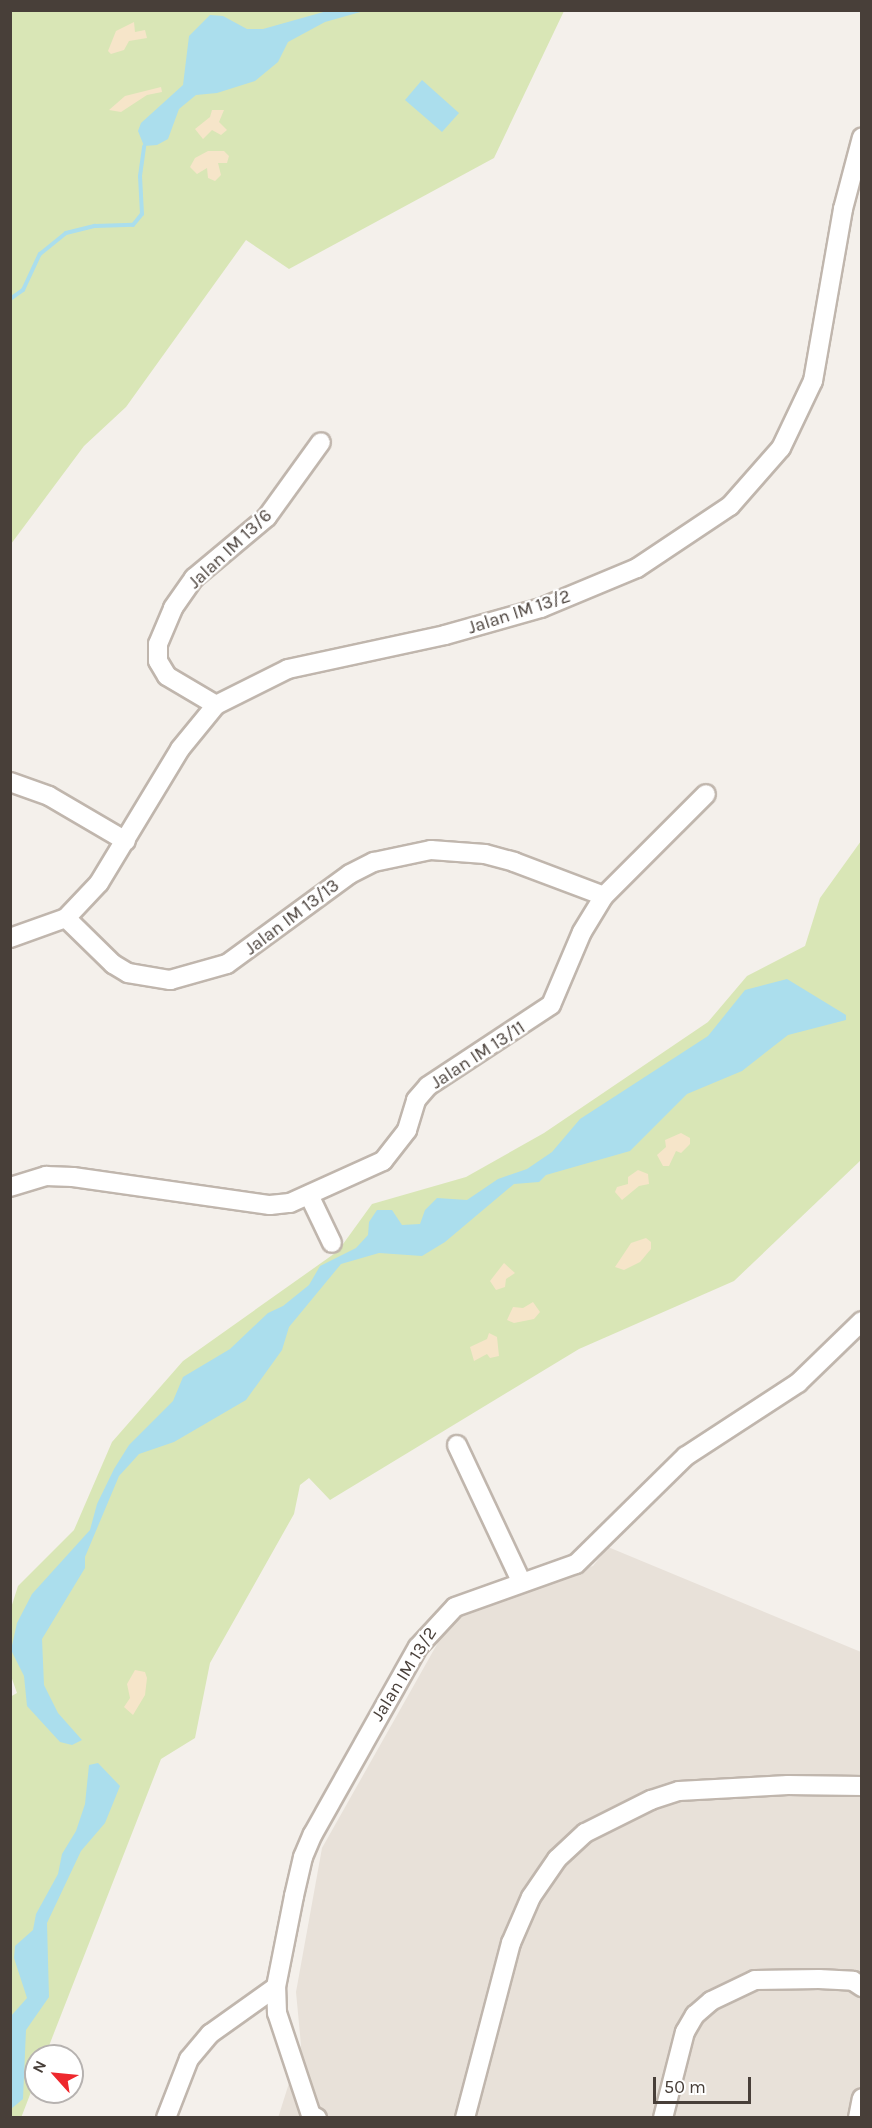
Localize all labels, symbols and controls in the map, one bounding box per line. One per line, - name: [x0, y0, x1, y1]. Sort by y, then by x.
- street label: Jalan IM 13/6: [184, 505, 276, 593]
- street label: Jalan IM 13/2: [465, 585, 573, 639]
- street label: Jalan IM 13/13: [240, 874, 344, 960]
- street label: Jalan IM 13/11: [427, 1017, 529, 1093]
- street label: Jalan IM 13/2: [367, 1623, 441, 1725]
- north arrow: [24, 2044, 84, 2104]
- text: N: [28, 2057, 50, 2076]
- scale bar: [656, 2065, 754, 2103]
- text: 50 m: [664, 2076, 706, 2098]

